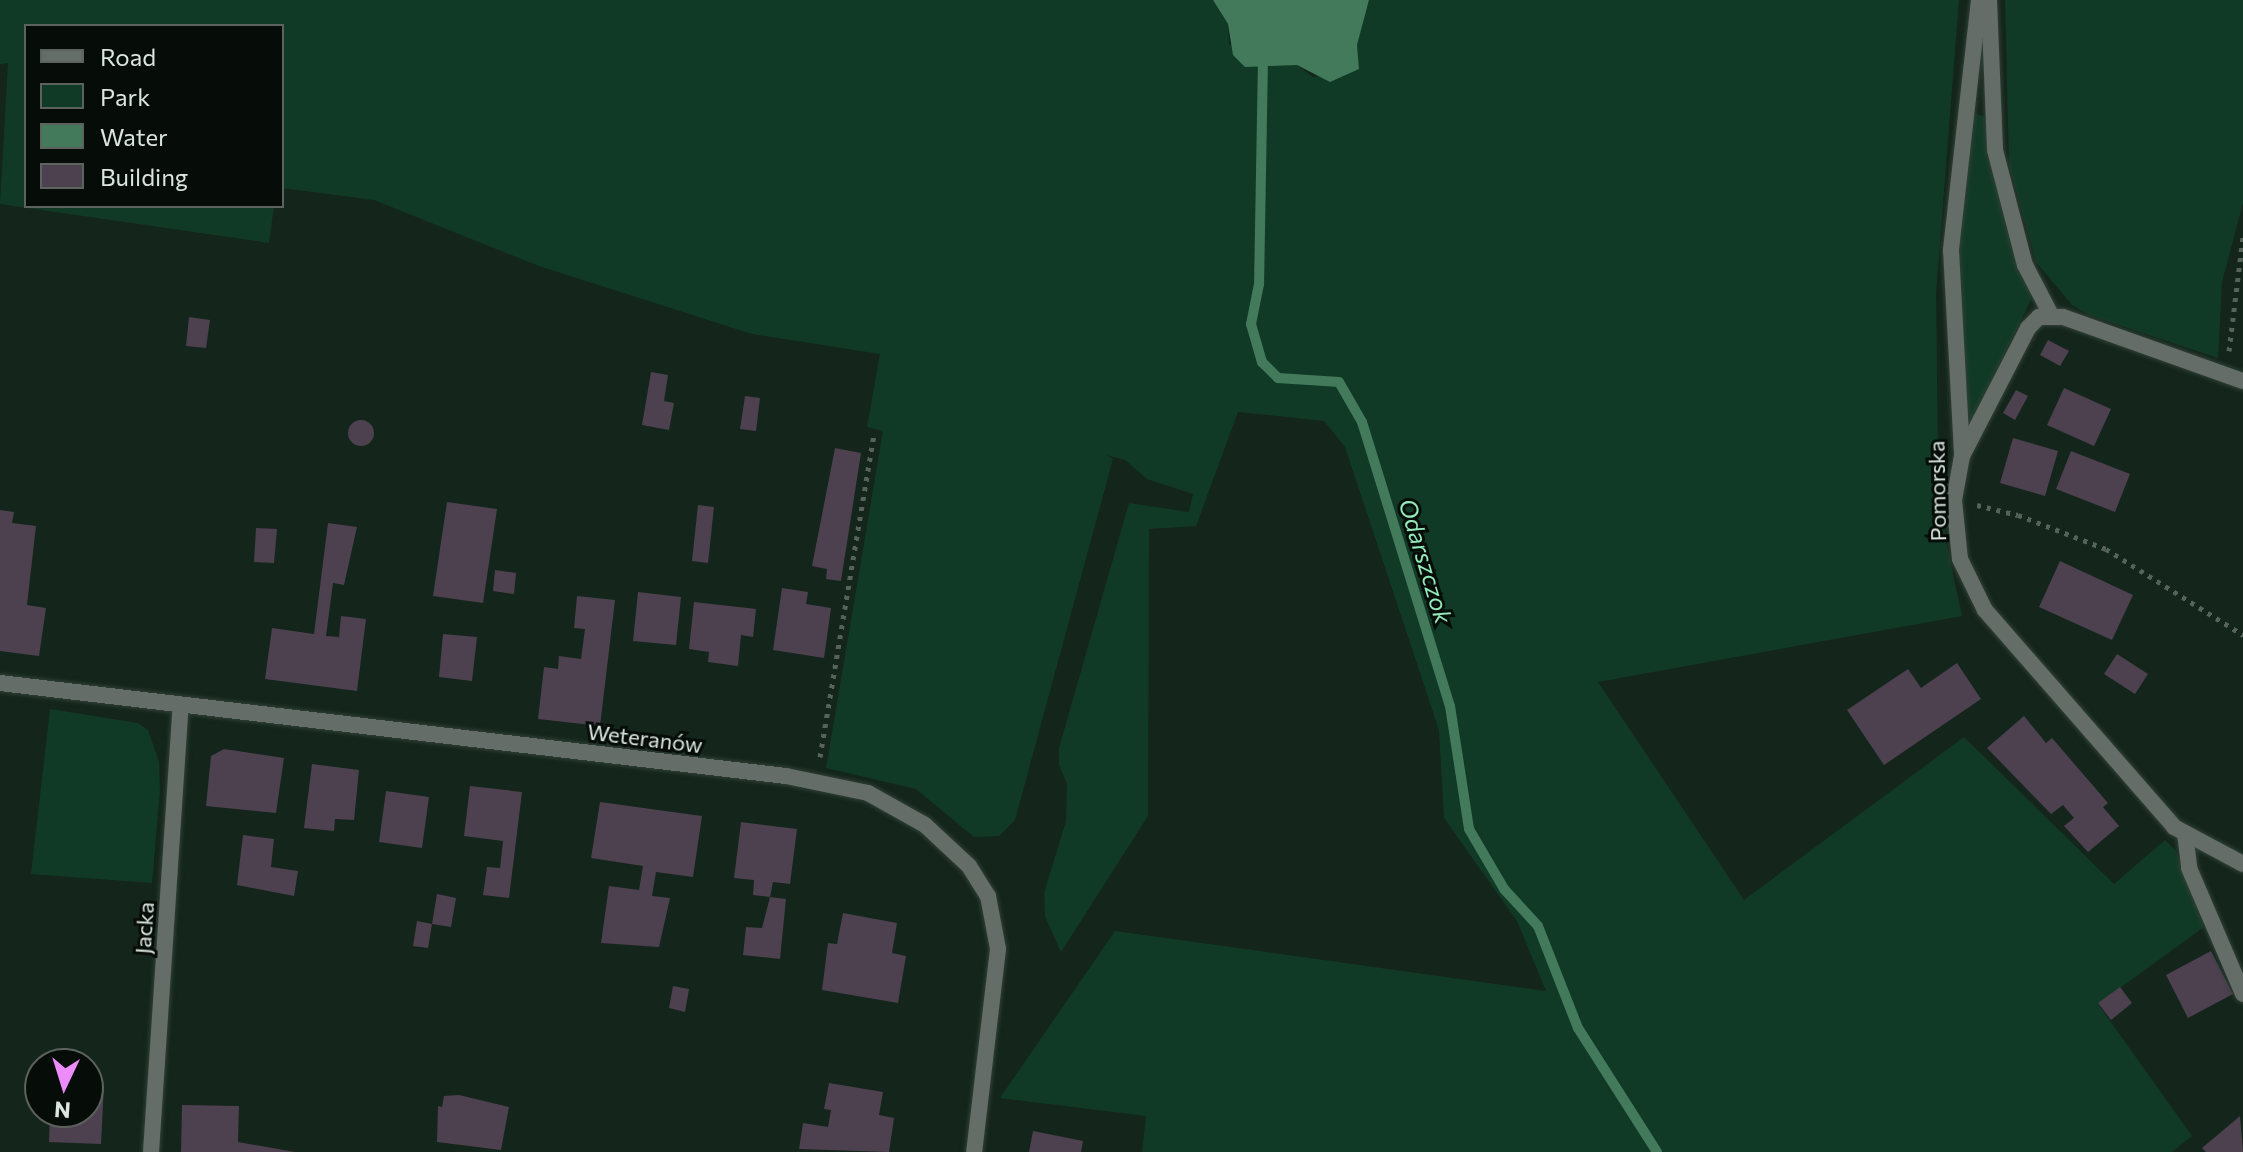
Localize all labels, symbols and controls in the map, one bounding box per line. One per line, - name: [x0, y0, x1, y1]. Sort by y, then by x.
- legend: [24, 24, 284, 208]
- text: Road: [100, 42, 156, 71]
- text: Park: [100, 82, 150, 111]
- text: Water: [100, 122, 168, 151]
- text: Building: [100, 162, 188, 191]
- street label: Pomorska: [1923, 440, 1951, 542]
- water label: Odarszczok: [1393, 495, 1459, 627]
- street label: Weteranów: [586, 718, 704, 758]
- street label: Jacka: [129, 901, 159, 955]
- north arrow: [24, 1048, 104, 1128]
- text: N: [53, 1096, 72, 1124]

